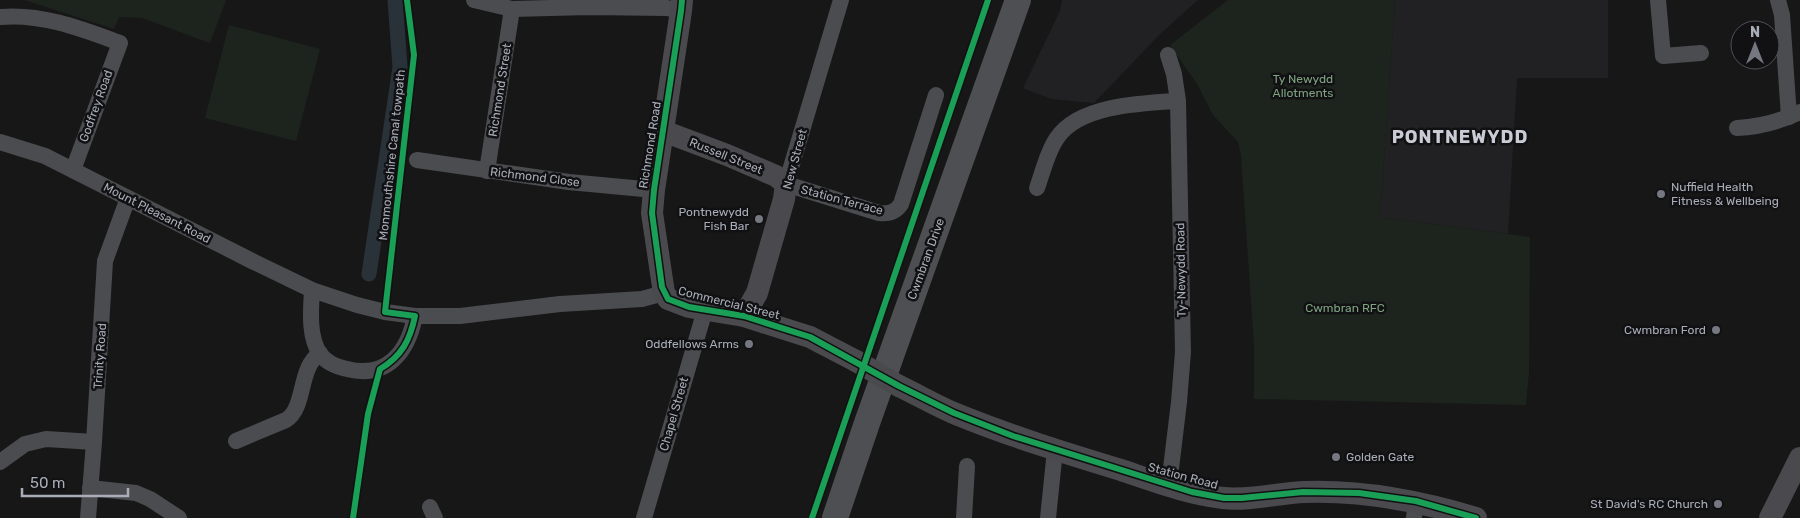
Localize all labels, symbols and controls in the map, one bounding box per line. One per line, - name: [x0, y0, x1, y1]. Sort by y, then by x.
- north arrow: [1730, 20, 1780, 70]
- text: N: [1750, 24, 1760, 41]
- street label: Richmond Street: [486, 42, 514, 138]
- street label: Godfrey Road: [77, 68, 115, 144]
- street label: Monmouthshire Canal towpath: [376, 69, 408, 241]
- park label: Ty Newydd Allotments: [1273, 72, 1333, 100]
- street label: Richmond Road: [636, 100, 664, 190]
- district label: PONTNEWYDD: [1392, 126, 1528, 148]
- street label: New Street: [780, 127, 810, 191]
- street label: Russell Street: [687, 135, 765, 177]
- street label: Richmond Close: [489, 165, 581, 189]
- street label: Mount Pleasant Road: [101, 180, 213, 246]
- place label: Nuffield Health Fitness & Wellbeing: [1671, 180, 1779, 208]
- street label: Station Terrace: [799, 182, 885, 218]
- marker: Nuffield Health Fitness & Wellbeing: [1655, 188, 1667, 200]
- place label: Pontnewydd Fish Bar: [678, 205, 749, 233]
- marker: Pontnewydd Fish Bar: [753, 213, 765, 225]
- street label: Cwmbran Drive: [905, 216, 947, 302]
- street label: Ty-Newydd Road: [1173, 223, 1189, 317]
- street label: Commercial Street: [677, 284, 781, 322]
- park label: Cwmbran RFC: [1305, 301, 1385, 315]
- street label: Trinity Road: [91, 323, 109, 389]
- place label: Cwmbran Ford: [1624, 323, 1706, 337]
- marker: Cwmbran Ford: [1710, 324, 1722, 336]
- place label: Oddfellows Arms: [645, 337, 739, 351]
- marker: Oddfellows Arms: [743, 338, 755, 350]
- street label: Chapel Street: [657, 375, 691, 453]
- place label: Golden Gate: [1346, 450, 1414, 464]
- marker: Golden Gate: [1330, 451, 1342, 463]
- street label: Station Road: [1146, 460, 1220, 492]
- scale bar: [22, 466, 129, 498]
- text: 50 m: [30, 474, 65, 492]
- place label: St David's RC Church: [1590, 497, 1708, 511]
- marker: St David's RC Church: [1712, 498, 1724, 510]

